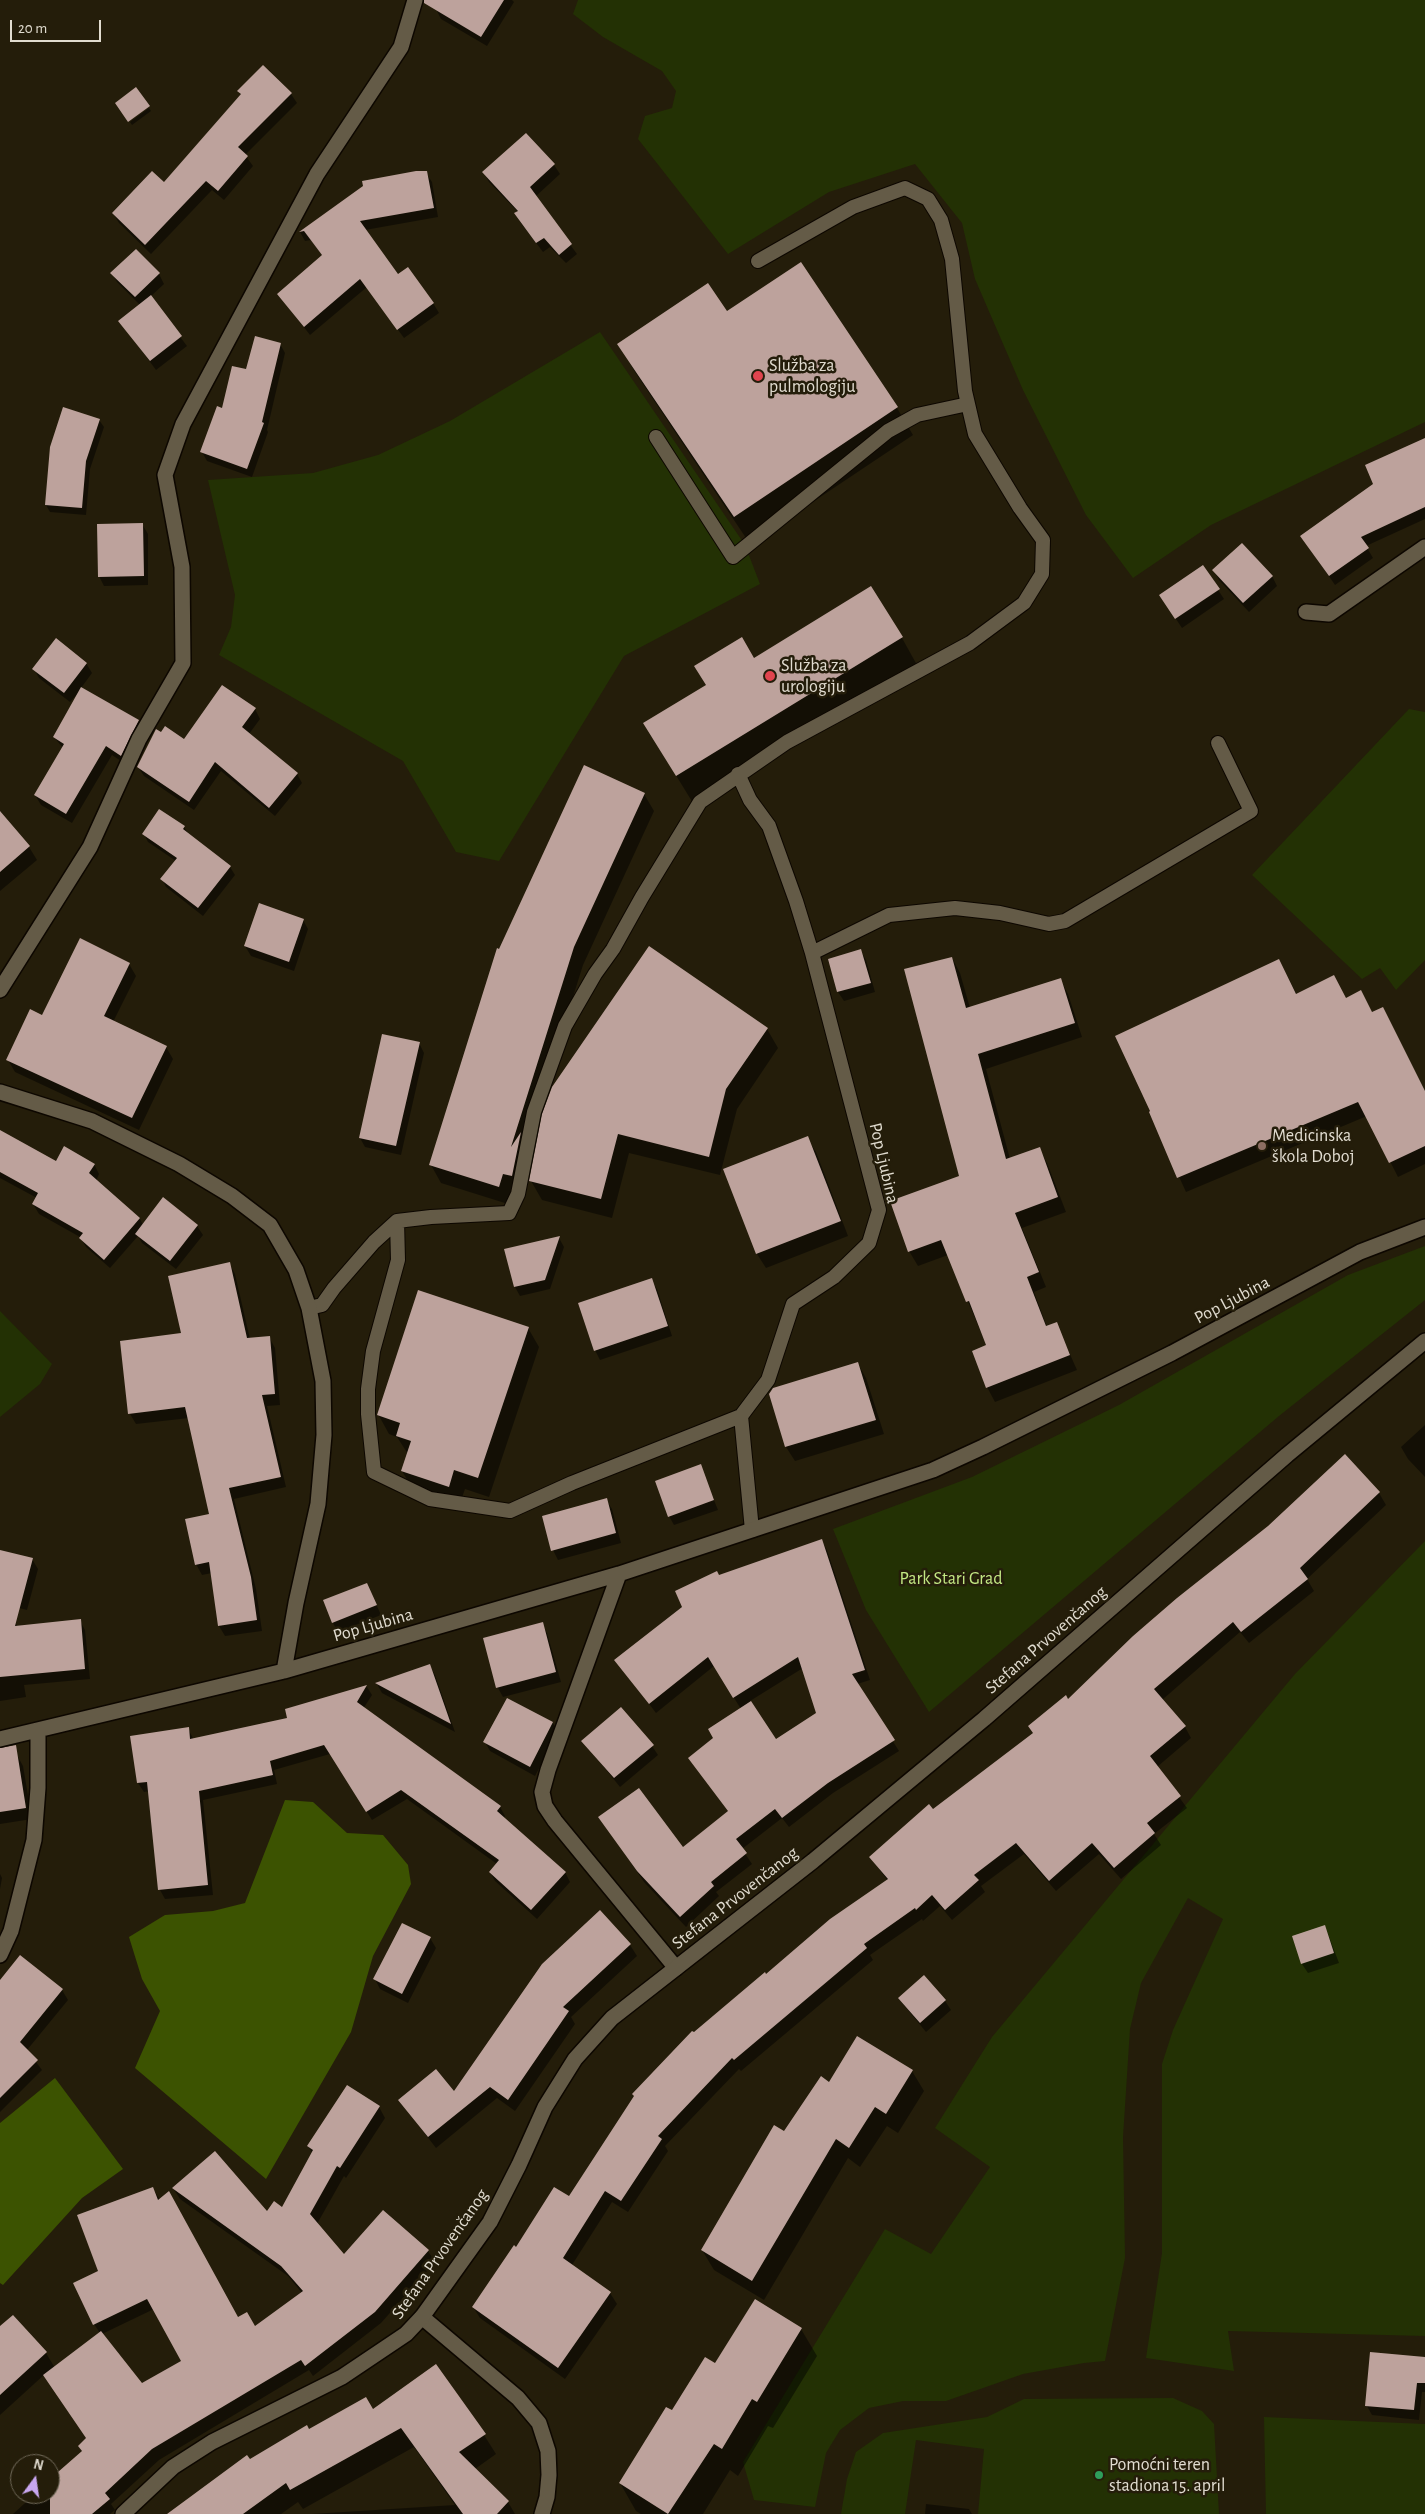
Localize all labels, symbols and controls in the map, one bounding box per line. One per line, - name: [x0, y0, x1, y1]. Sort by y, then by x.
- scale bar: [12, 10, 104, 42]
- text: 20 m: [18, 21, 47, 36]
- place label: Služba za pulmologiju: [769, 355, 855, 398]
- marker: Služba za pulmologiju: [751, 369, 765, 383]
- place label: Služba za urologiju: [781, 655, 847, 698]
- marker: Služba za urologiju: [763, 669, 777, 683]
- street label: Pop Ljubina: [864, 1121, 904, 1205]
- place label: Medicinska škola Doboj: [1272, 1125, 1354, 1168]
- marker: Medicinska škola Doboj: [1256, 1140, 1268, 1152]
- street label: Pop Ljubina: [1191, 1271, 1273, 1329]
- park label: Park Stari Grad: [899, 1568, 1003, 1590]
- street label: Stefana Prvovenčanog: [981, 1581, 1111, 1699]
- street label: Pop Ljubina: [331, 1603, 415, 1647]
- street label: Stefana Prvovenčanog: [668, 1842, 802, 1954]
- street label: Stefana Prvovenčanog: [387, 2185, 493, 2323]
- north arrow: [10, 2454, 60, 2504]
- place label: Pomoćni teren stadiona 15. april: [1109, 2454, 1225, 2496]
- text: N: [32, 2457, 45, 2473]
- marker: Pomoćni teren stadiona 15. april: [1093, 2469, 1105, 2481]

